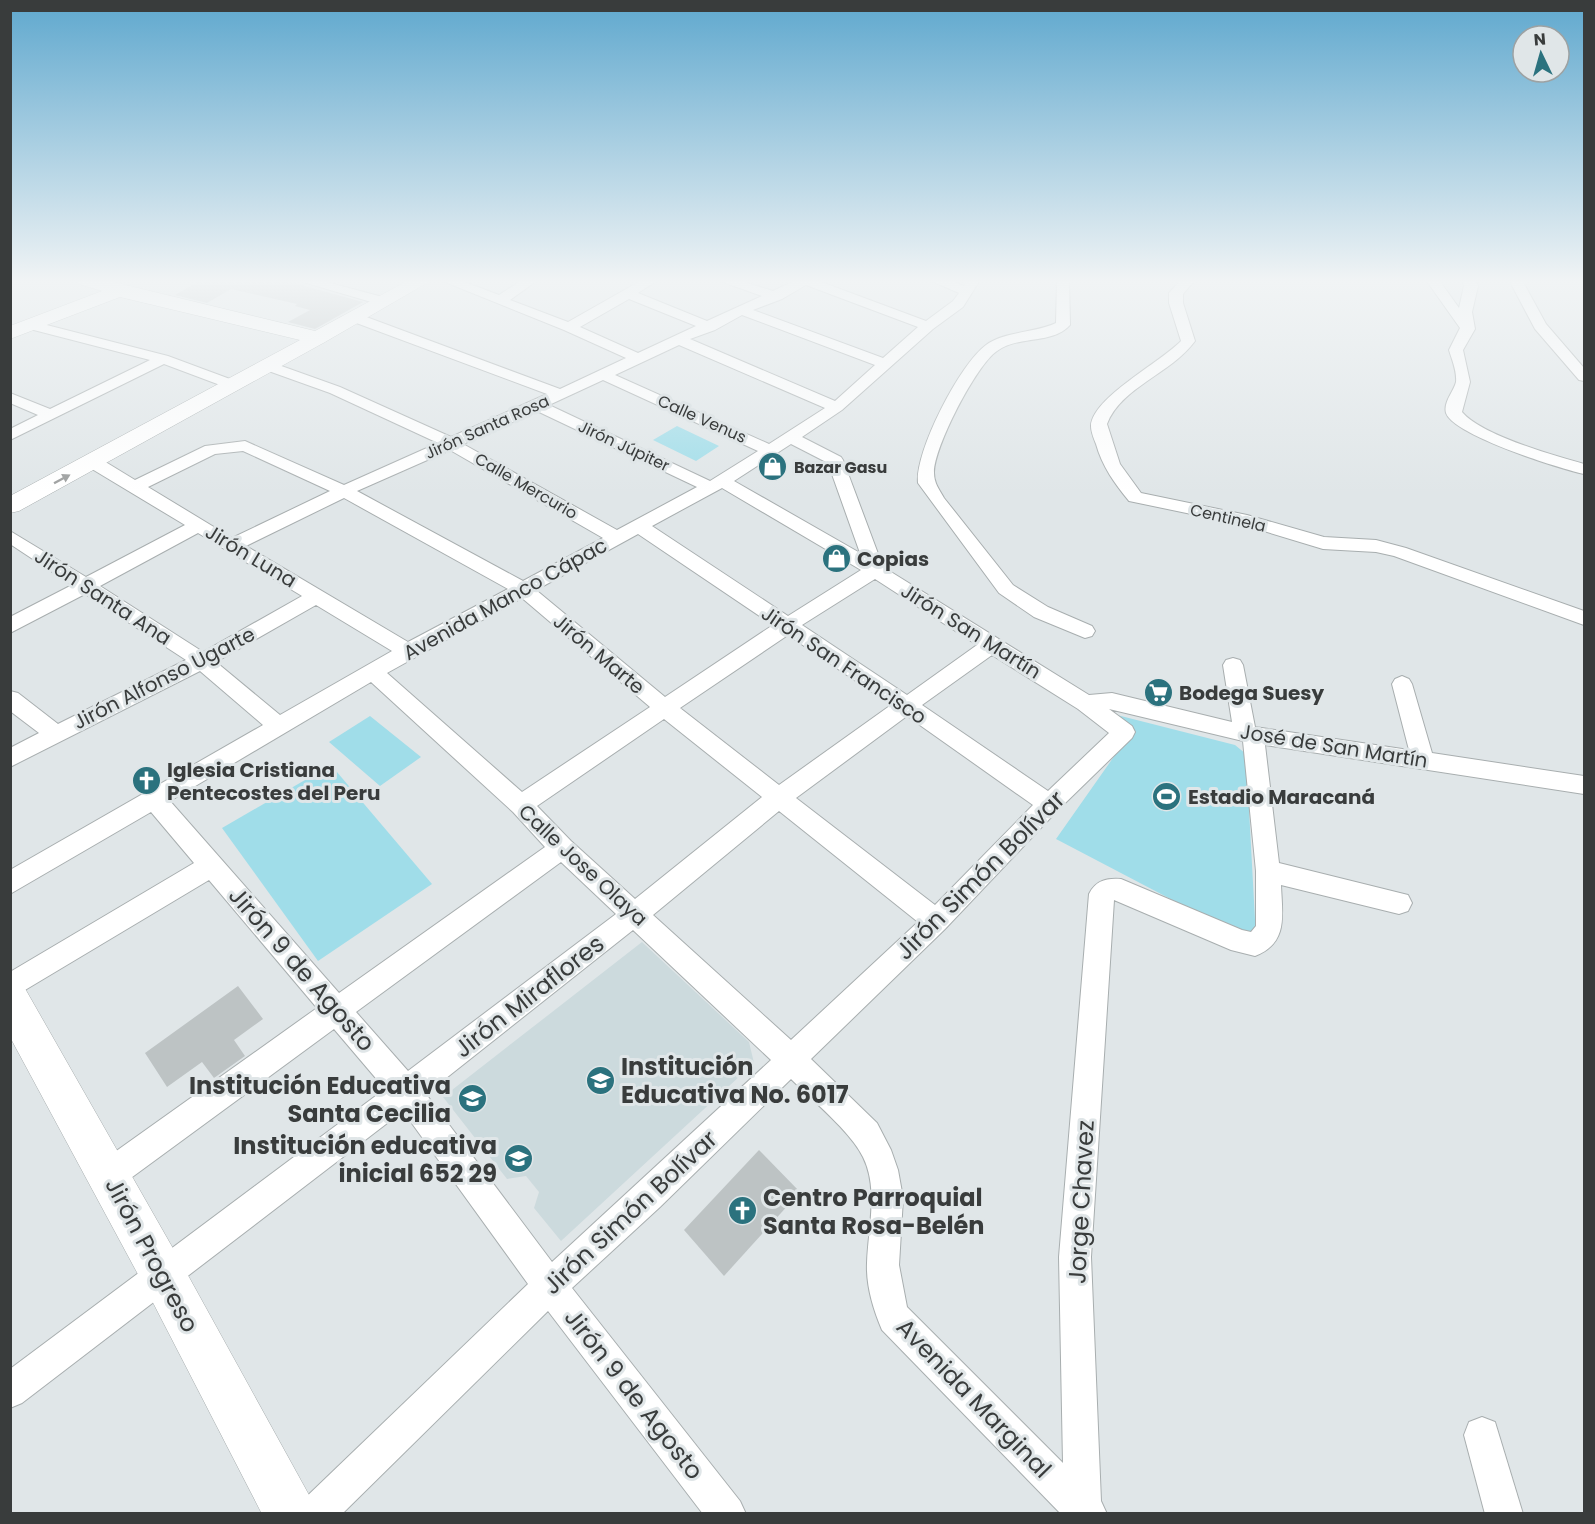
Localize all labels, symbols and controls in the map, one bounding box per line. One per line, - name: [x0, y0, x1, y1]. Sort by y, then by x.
- north arrow: [1511, 24, 1571, 84]
- text: N: [1533, 28, 1547, 52]
- street label: Jirón Santa Rosa: [421, 389, 553, 465]
- street label: Calle Venus: [654, 389, 750, 449]
- street label: Jirón Júpiter: [575, 415, 673, 477]
- street label: Calle Mercurio: [470, 447, 582, 525]
- shop icon: Bazar Gasu: [757, 451, 789, 483]
- place label: Bazar Gasu: [794, 456, 887, 479]
- one-way arrow: [54, 474, 71, 484]
- street label: Centinela: [1188, 498, 1268, 538]
- street label: Jirón Luna: [200, 518, 302, 594]
- street label: Avenida Manco Cápac: [398, 531, 612, 667]
- street label: Jirón Santa Ana: [29, 542, 177, 652]
- shop icon: Copias: [820, 543, 852, 575]
- place label: Copias: [857, 545, 929, 573]
- street label: Jirón San Martín: [896, 577, 1046, 685]
- street label: Jirón San Francisco: [756, 599, 932, 731]
- street label: Jirón Marte: [547, 607, 651, 701]
- street label: Jirón Alfonso Ugarte: [68, 620, 260, 736]
- supermarket icon: Bodega Suesy: [1142, 677, 1174, 709]
- place label: Bodega Suesy: [1179, 679, 1324, 707]
- street label: José de San Martín: [1238, 717, 1430, 775]
- place label: Iglesia Cristiana Pentecostes del Peru: [167, 756, 380, 807]
- church icon: Iglesia Cristiana Pentecostes del Peru: [130, 765, 162, 797]
- sports icon: Estadio Maracaná: [1151, 781, 1183, 813]
- street label: Jirón Simón Bolívar: [888, 783, 1072, 967]
- place label: Estadio Maracaná: [1188, 783, 1375, 811]
- street label: Calle Jose Olaya: [512, 798, 654, 932]
- street label: Jirón 9 de Agosto: [221, 880, 383, 1058]
- street label: Jirón Miraflores: [447, 927, 611, 1065]
- place label: Institución Educativa No. 6017: [621, 1050, 849, 1111]
- school or university icon: Institución Educativa No. 6017: [584, 1064, 616, 1096]
- place label: Institución Educativa Santa Cecilia: [189, 1069, 451, 1130]
- school or university icon: Institución Educativa Santa Cecilia: [456, 1083, 488, 1115]
- street label: Jorge Chavez: [1060, 1119, 1102, 1285]
- street label: Jirón Simón Bolívar: [536, 1122, 724, 1302]
- place label: Institución educativa inicial 652 29: [233, 1129, 497, 1190]
- school or university icon: Institución educativa inicial 652 29: [502, 1143, 534, 1175]
- street label: Jirón Progreso: [97, 1172, 207, 1338]
- place label: Centro Parroquial Santa Rosa-Belén: [763, 1181, 985, 1242]
- church icon: Centro Parroquial Santa Rosa-Belén: [726, 1195, 758, 1227]
- street label: Jirón 9 de Agosto: [557, 1302, 711, 1486]
- street label: Avenida Marginal: [889, 1311, 1059, 1485]

